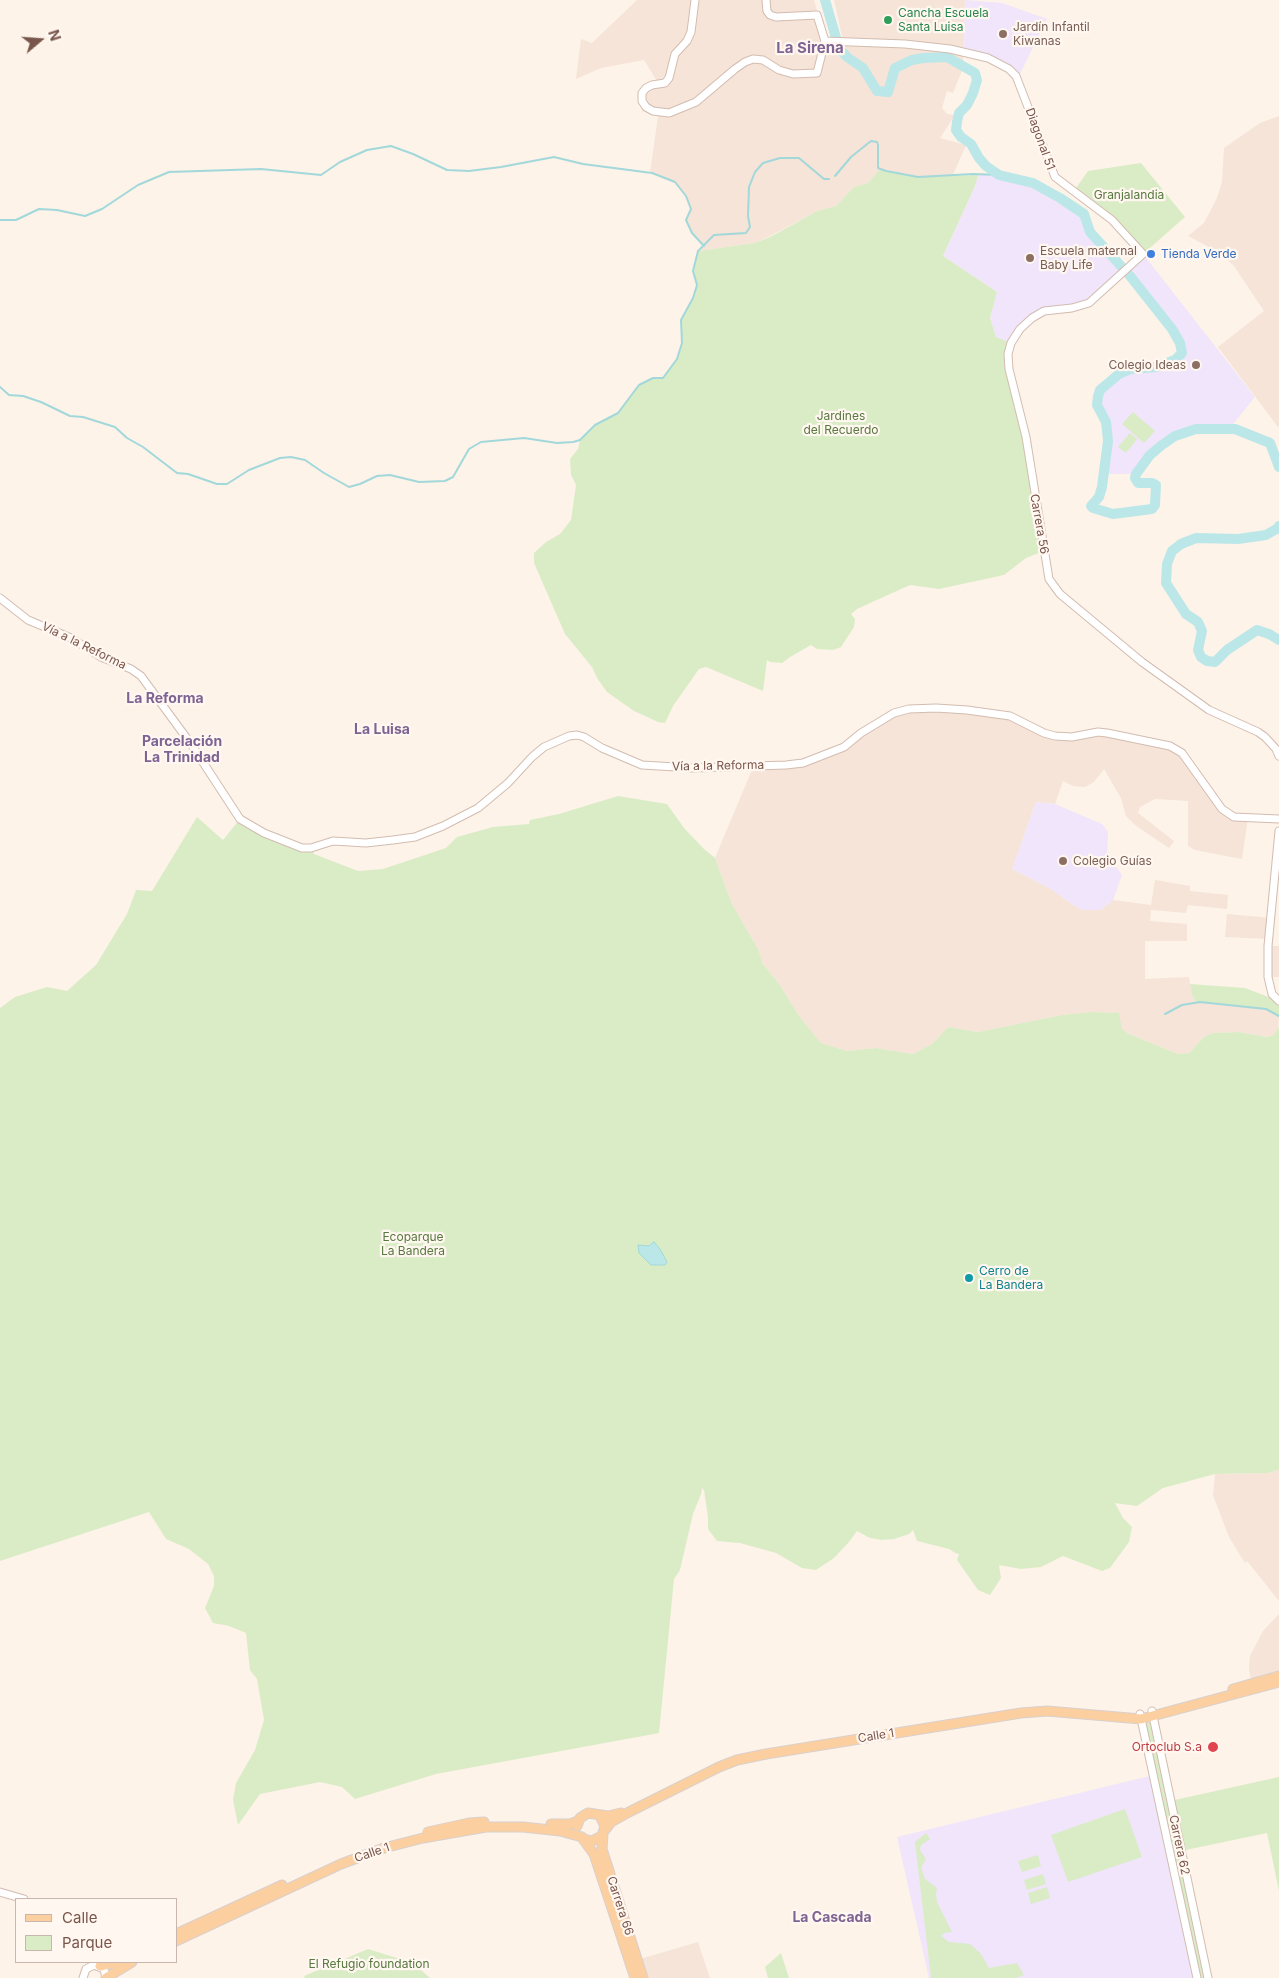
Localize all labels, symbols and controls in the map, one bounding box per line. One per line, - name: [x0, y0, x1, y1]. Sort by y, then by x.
- place label: Cancha Escuela Santa Luisa: [898, 6, 989, 34]
- marker: Cancha Escuela Santa Luisa: [882, 14, 894, 26]
- north arrow: [15, 15, 65, 65]
- place label: Jardín Infantil Kiwanas: [1013, 20, 1090, 48]
- text: N: [45, 28, 64, 43]
- marker: Jardín Infantil Kiwanas: [997, 28, 1009, 40]
- district label: La Sirena: [776, 39, 844, 57]
- street label: Diagonal 51: [1022, 106, 1058, 172]
- park label: Granjalandia: [1094, 188, 1164, 202]
- place label: Escuela maternal Baby Life: [1040, 244, 1137, 272]
- place label: Tienda Verde: [1161, 247, 1237, 261]
- marker: Tienda Verde: [1145, 248, 1157, 260]
- marker: Escuela maternal Baby Life: [1024, 252, 1036, 264]
- place label: Colegio Ideas: [1109, 358, 1186, 372]
- marker: Colegio Ideas: [1190, 359, 1202, 371]
- park label: Jardines del Recuerdo: [804, 409, 878, 437]
- street label: Carrera 56: [1027, 493, 1051, 555]
- street label: Vía a la Reforma: [39, 619, 129, 673]
- district label: La Reforma: [126, 691, 204, 707]
- district label: La Luisa: [354, 722, 410, 738]
- district label: Parcelación La Trinidad: [142, 734, 222, 766]
- street label: Vía a la Reforma: [672, 758, 764, 774]
- place label: Colegio Guías: [1073, 854, 1152, 868]
- marker: Colegio Guías: [1057, 855, 1069, 867]
- park label: Ecoparque La Bandera: [381, 1230, 445, 1258]
- place label: Cerro de La Bandera: [979, 1264, 1043, 1292]
- marker: Cerro de La Bandera: [963, 1272, 975, 1284]
- street label: Calle 1: [857, 1726, 895, 1746]
- place label: Ortoclub S.a: [1132, 1740, 1202, 1754]
- marker: Ortoclub S.a: [1206, 1740, 1220, 1754]
- street label: Carrera 62: [1166, 1814, 1192, 1876]
- street label: Calle 1: [352, 1840, 392, 1866]
- street label: Carrera 66: [604, 1875, 636, 1937]
- legend: [15, 1898, 178, 1963]
- text: Calle: [62, 1908, 97, 1927]
- district label: La Cascada: [792, 1910, 872, 1926]
- text: Parque: [62, 1933, 112, 1952]
- park label: El Refugio foundation: [308, 1957, 430, 1971]

